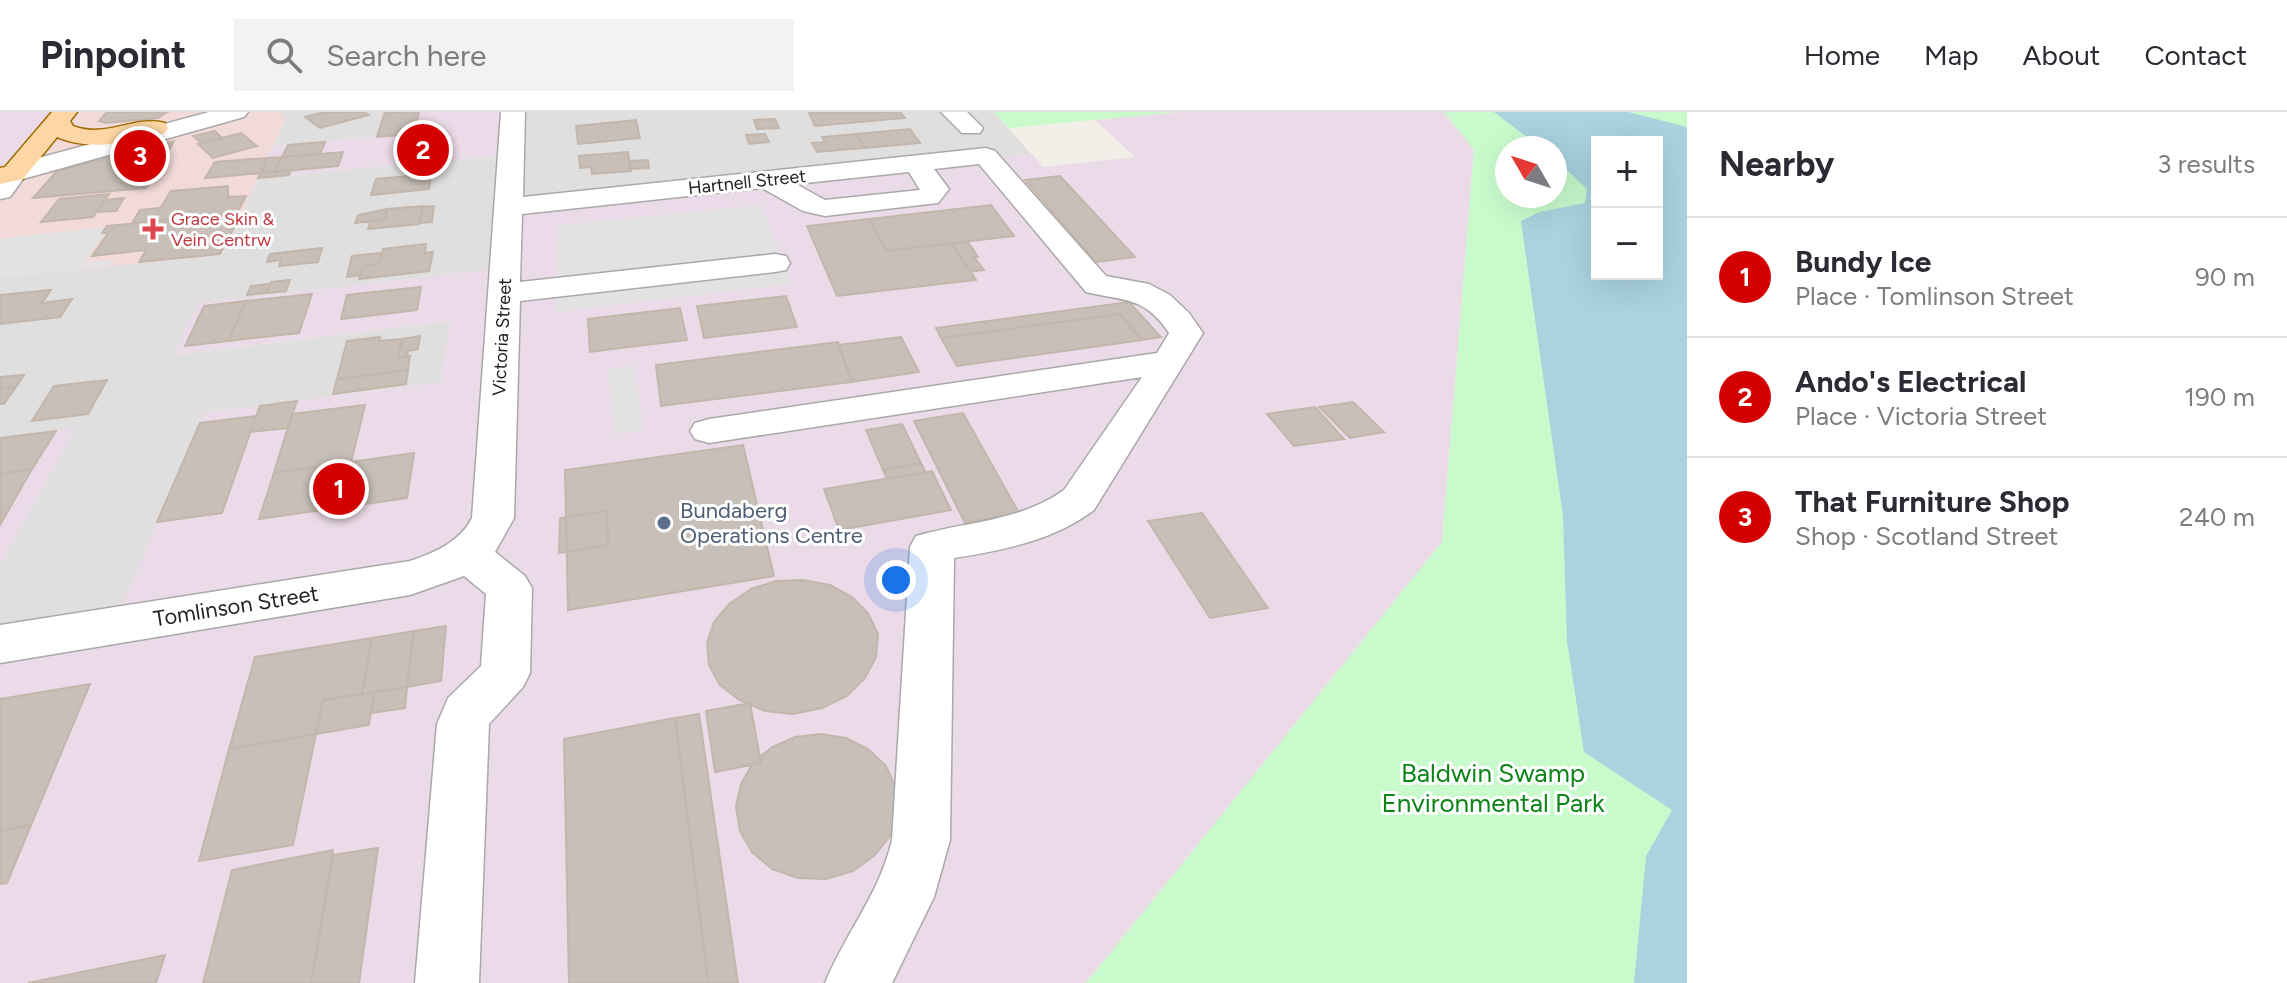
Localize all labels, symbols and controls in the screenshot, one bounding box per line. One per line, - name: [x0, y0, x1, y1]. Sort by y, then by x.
- search box: [234, 19, 794, 91]
- text: Pinpoint: [40, 32, 186, 78]
- icon: search: [262, 33, 306, 77]
- text: Search here: [326, 37, 486, 74]
- text: Home: [1804, 38, 1880, 72]
- text: Map: [1924, 38, 1979, 72]
- text: About: [2023, 38, 2100, 72]
- text: Contact: [2144, 38, 2247, 72]
- pin: 2: [397, 120, 449, 180]
- pin: 3: [114, 126, 166, 186]
- north arrow: [1495, 136, 1567, 208]
- map controls: [1591, 136, 1663, 280]
- button: +: [1591, 136, 1663, 208]
- text: Nearby: [1719, 144, 1834, 185]
- text: 3 results: [2157, 148, 2255, 180]
- street label: Hartnell Street: [687, 165, 807, 199]
- place label: Grace Skin & Vein Centrw: [171, 208, 274, 251]
- button: −: [1591, 208, 1663, 280]
- marker: Grace Skin & Vein Centrw: [142, 218, 164, 240]
- text: Bundy Ice: [1795, 243, 1931, 280]
- text: 1: [1740, 261, 1750, 293]
- text: 90 m: [2195, 261, 2255, 293]
- street label: Victoria Street: [488, 277, 516, 396]
- text: Place · Tomlinson Street: [1795, 280, 2074, 312]
- text: Ando's Electrical: [1795, 363, 2026, 400]
- text: 2: [1737, 381, 1753, 413]
- text: 190 m: [2184, 381, 2255, 413]
- text: Place · Victoria Street: [1795, 400, 2047, 432]
- pin: 1: [313, 459, 365, 519]
- text: That Furniture Shop: [1795, 483, 2069, 520]
- place label: Bundaberg Operations Centre: [680, 497, 863, 549]
- text: 3: [1738, 501, 1752, 533]
- text: 240 m: [2179, 501, 2255, 533]
- marker: Bundaberg Operations Centre: [655, 514, 673, 532]
- text: Shop · Scotland Street: [1795, 520, 2058, 552]
- your location: [876, 560, 916, 600]
- street label: Tomlinson Street: [152, 580, 320, 632]
- park label: Baldwin Swamp Environmental Park: [1381, 757, 1605, 819]

